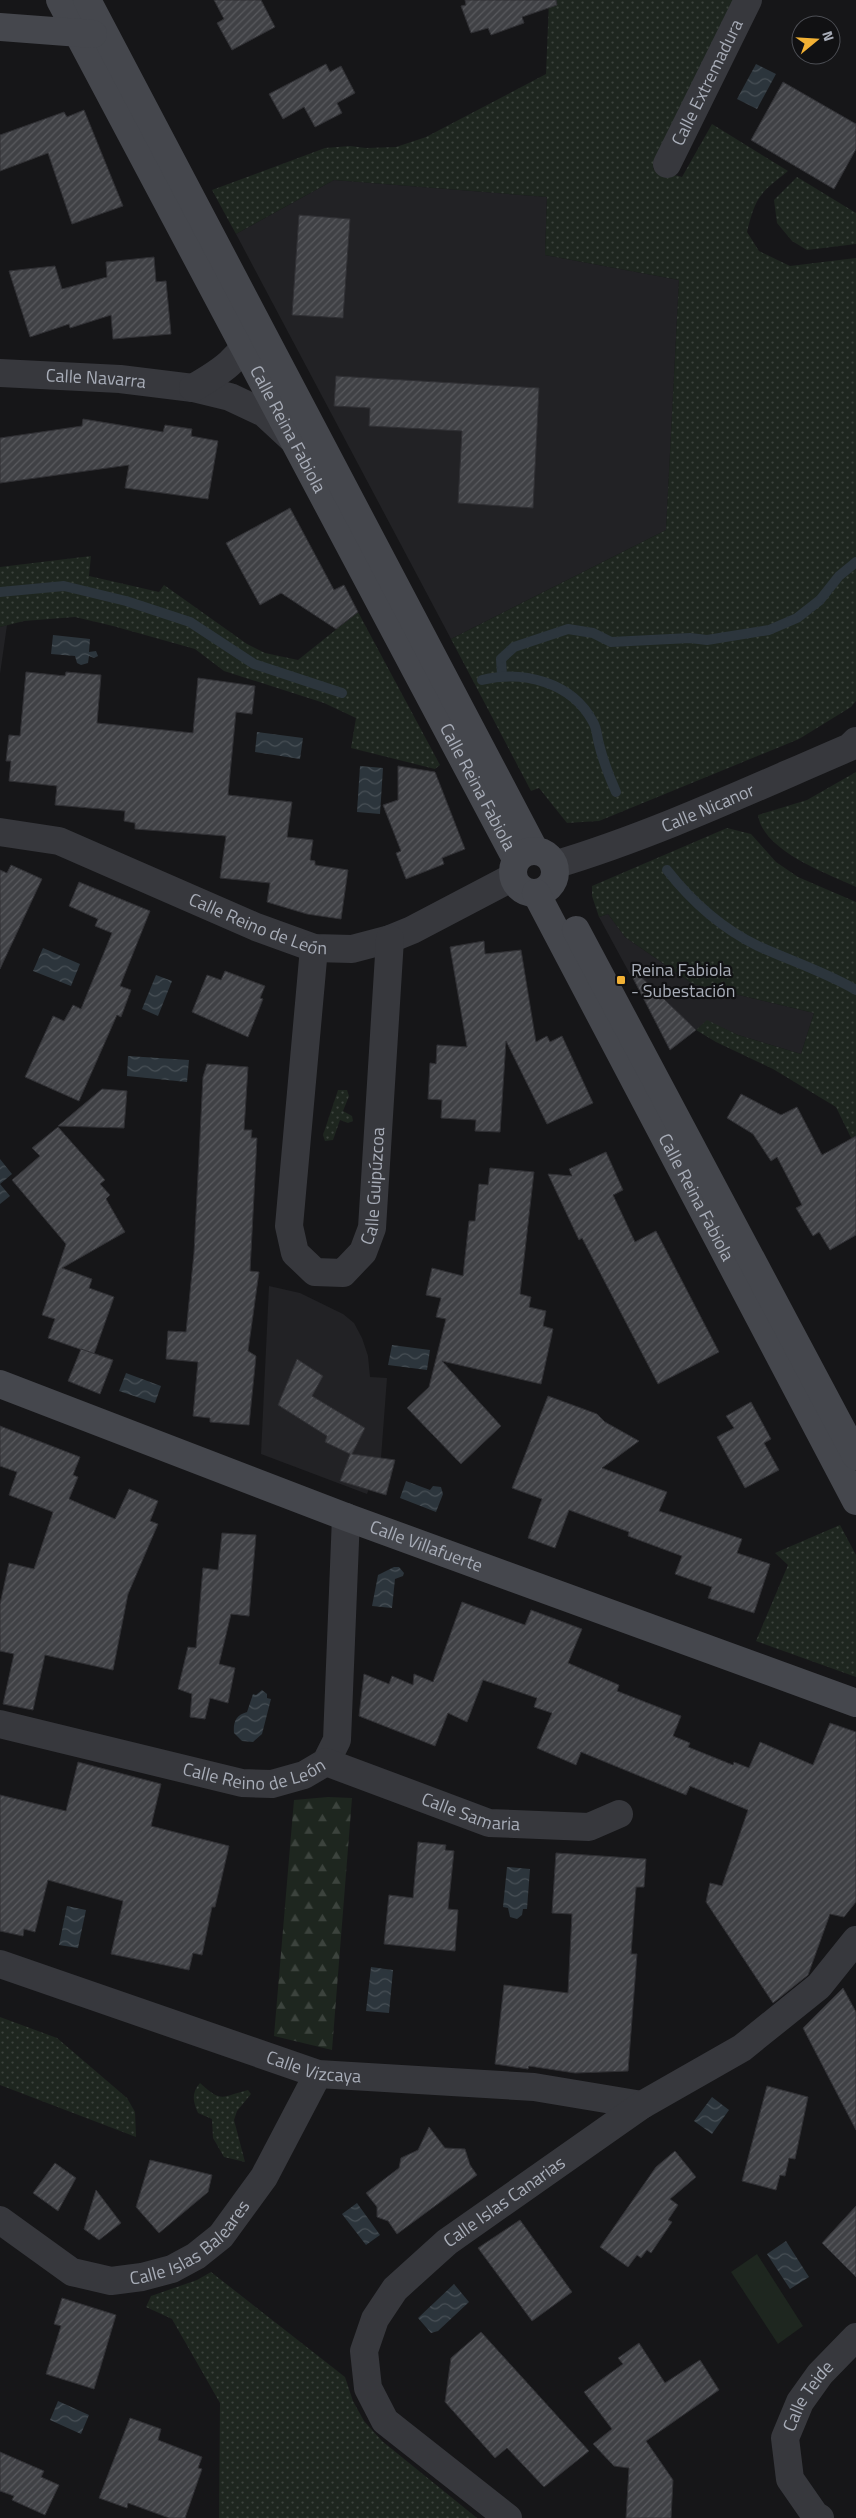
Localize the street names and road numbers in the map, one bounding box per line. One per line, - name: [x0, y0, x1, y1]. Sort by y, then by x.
- street label: Calle Extremadura: [664, 14, 750, 150]
- street label: Calle Reina Fabiola: [243, 360, 333, 498]
- street label: Calle Navarra: [45, 361, 148, 395]
- street label: Calle Reina Fabiola: [433, 718, 523, 855]
- street label: Calle Nicanor: [657, 776, 758, 839]
- street label: Calle Reino de León: [185, 885, 327, 961]
- street label: Calle Guipúzcoa: [353, 1126, 391, 1249]
- street label: Calle Reina Fabiola: [652, 1129, 741, 1266]
- street label: Calle Villafuerte: [366, 1513, 487, 1579]
- street label: Calle Reino de León: [180, 1751, 330, 1797]
- street label: Calle Samaria: [418, 1785, 521, 1837]
- street label: Calle Vizcaya: [263, 2043, 362, 2090]
- street label: Calle Islas Canarias: [437, 2149, 571, 2254]
- street label: Calle Islas Baleares: [128, 2194, 256, 2291]
- street label: Calle Teide: [775, 2354, 839, 2435]

